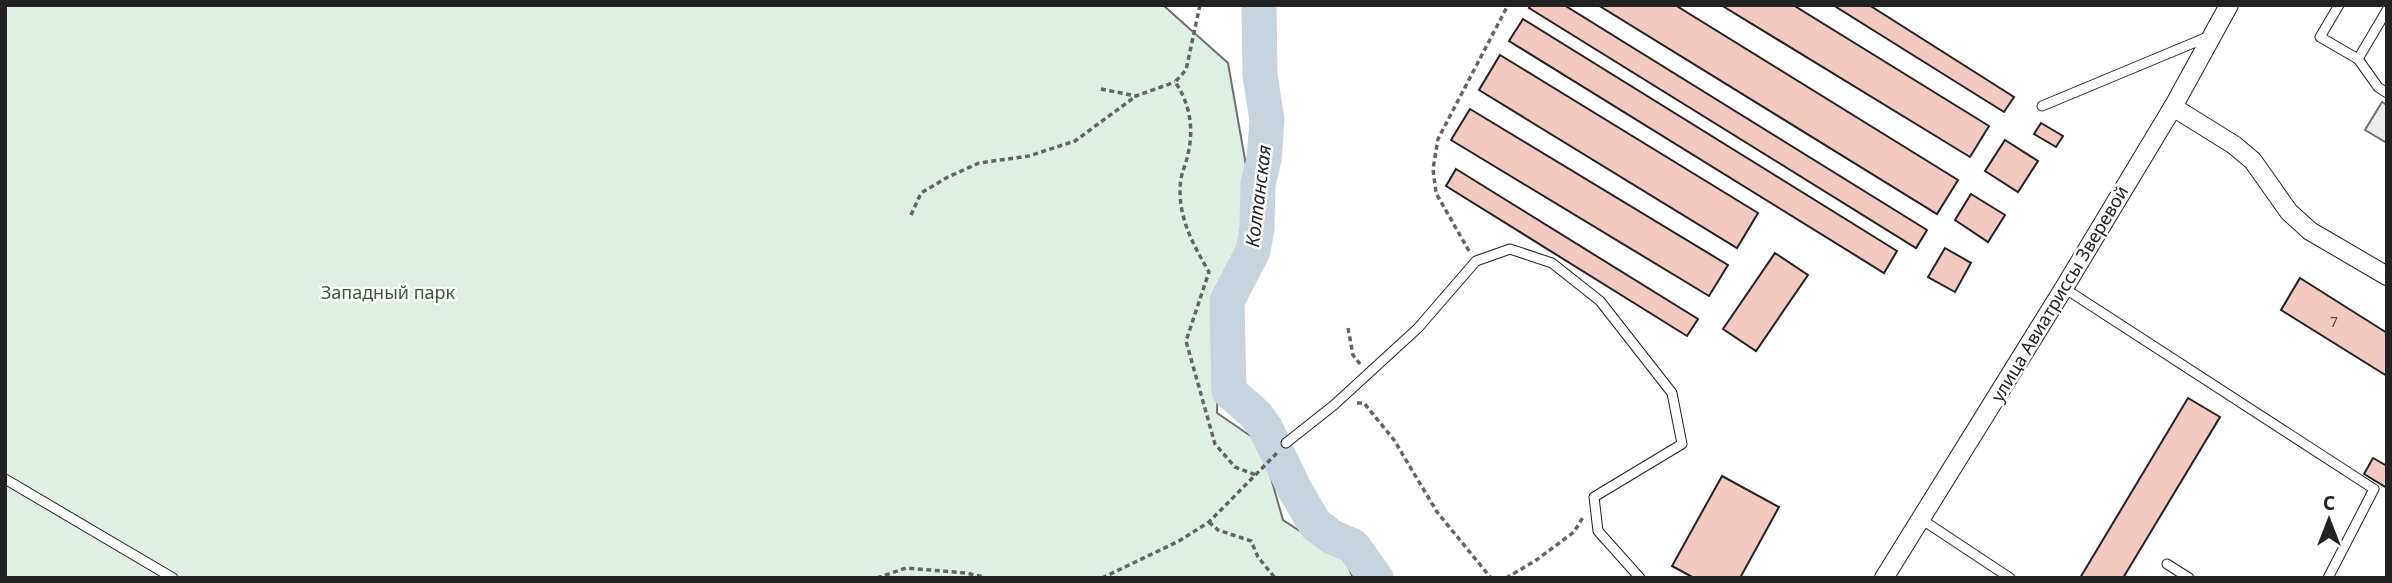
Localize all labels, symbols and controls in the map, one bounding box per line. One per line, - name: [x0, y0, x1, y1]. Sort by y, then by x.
- water label: Колпанская: [1239, 143, 1277, 249]
- street label: улица Авиатриссы Зверевой: [1985, 181, 2133, 406]
- park label: Западный парк: [321, 280, 456, 304]
- house number: 7: [2330, 312, 2338, 331]
- north arrow: [2294, 485, 2364, 555]
- text: С: [2323, 490, 2335, 516]

